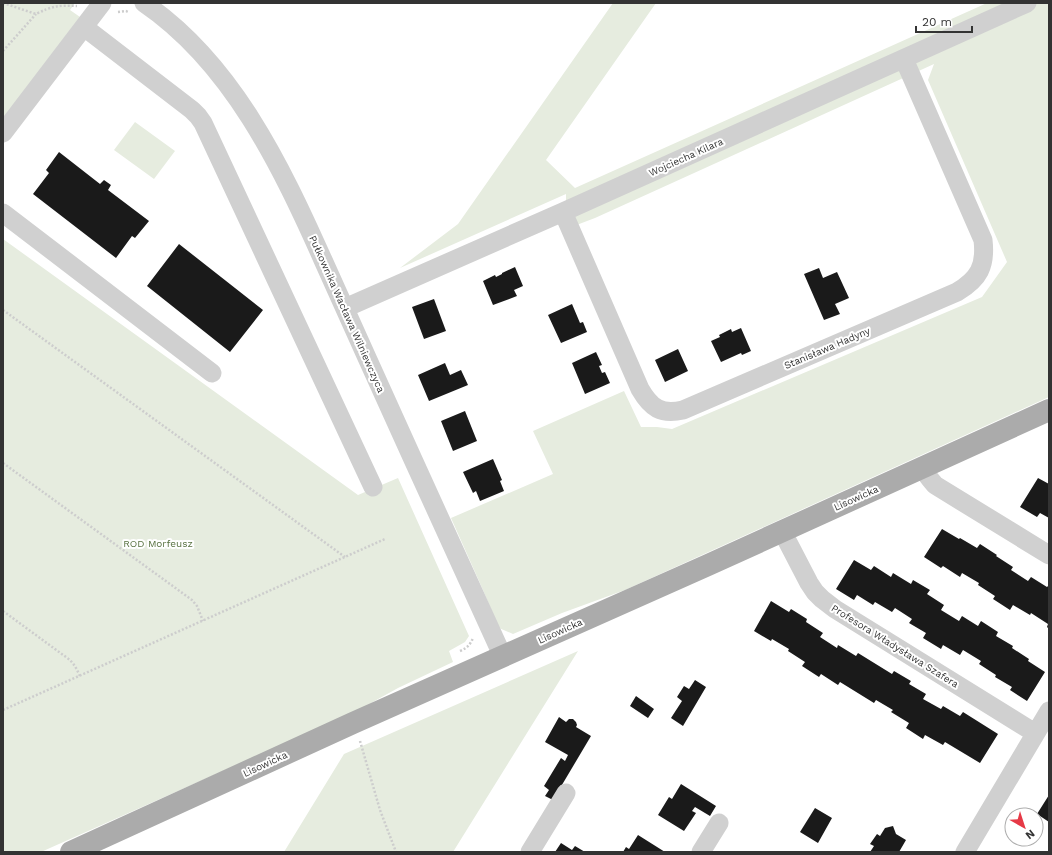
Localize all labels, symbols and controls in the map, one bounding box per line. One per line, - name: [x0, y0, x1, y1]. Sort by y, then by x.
- scale bar: [916, 8, 972, 34]
- text: 20 m: [922, 15, 952, 29]
- street label: Wojciecha Kilara: [647, 136, 725, 178]
- street label: Pułkownika Wacława Wilniewczyca: [307, 234, 387, 394]
- street label: Stanisława Hadyny: [782, 325, 872, 371]
- street label: Lisowicka: [832, 483, 880, 513]
- park label: ROD Morfeusz: [123, 538, 193, 549]
- street label: Profesora Władysława Szafera: [830, 602, 961, 690]
- street label: Lisowicka: [536, 616, 584, 646]
- street label: Lisowicka: [241, 749, 289, 779]
- north arrow: [1004, 807, 1044, 847]
- text: N: [1023, 827, 1037, 842]

